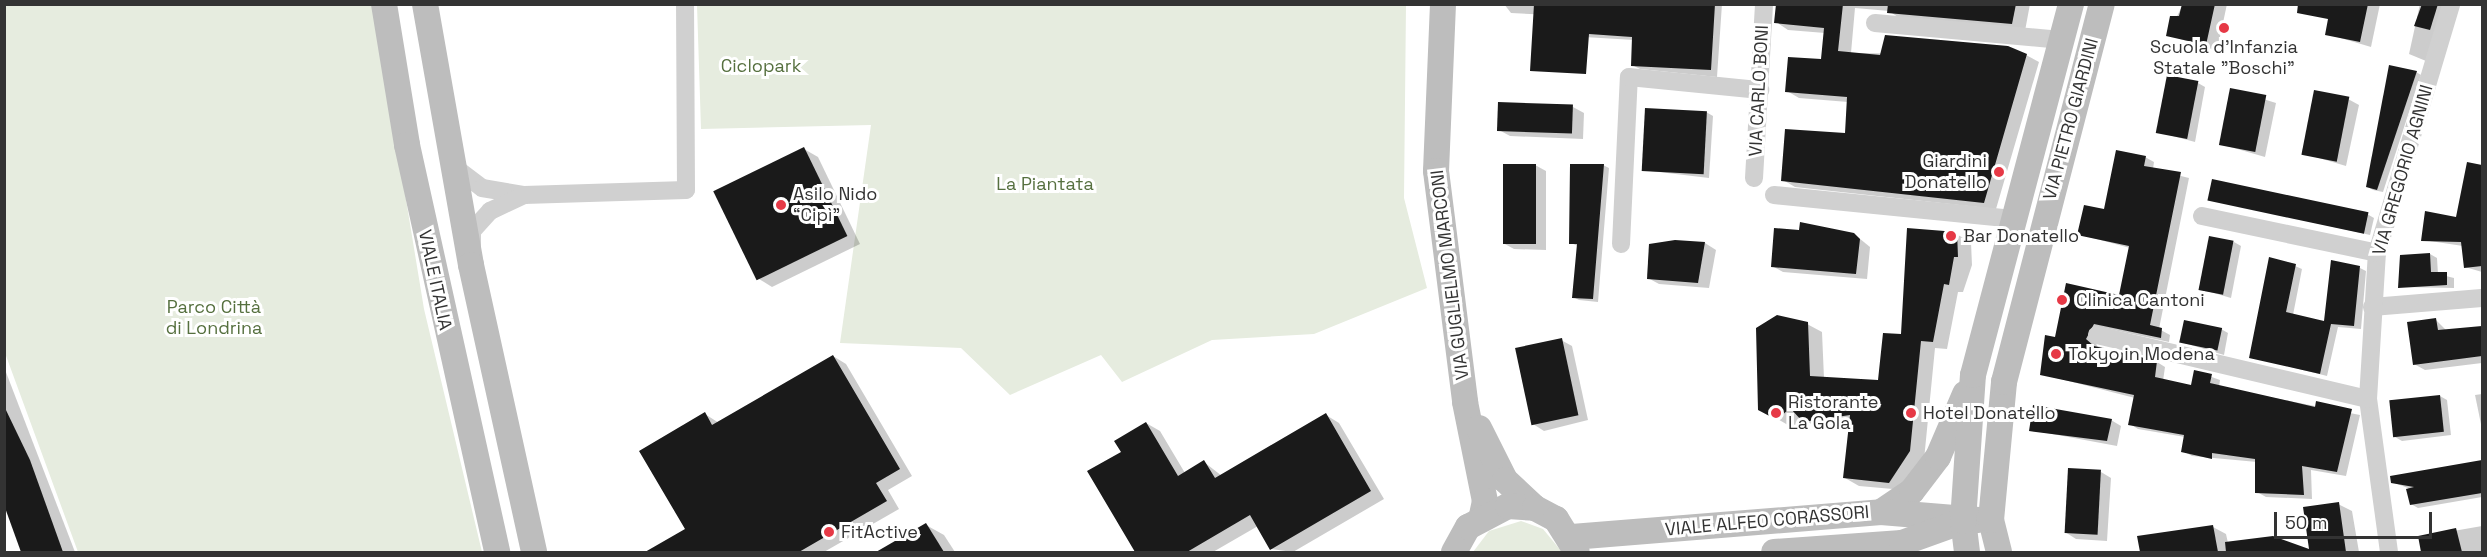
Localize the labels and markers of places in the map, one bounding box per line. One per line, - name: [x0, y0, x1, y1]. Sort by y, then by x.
- marker: Scuola d'Infanzia Statale "Boschi": [2217, 21, 2231, 35]
- place label: Scuola d'Infanzia Statale "Boschi": [2150, 37, 2298, 80]
- place label: Giardini Donatello: [1905, 151, 1987, 194]
- marker: Giardini Donatello: [1992, 165, 2006, 179]
- place label: Asilo Nido “Cipì”: [793, 184, 877, 226]
- marker: Asilo Nido “Cipì”: [774, 198, 788, 212]
- place label: Bar Donatello: [1963, 225, 2079, 247]
- marker: Bar Donatello: [1944, 229, 1958, 243]
- place label: Clinica Cantoni: [2076, 289, 2205, 311]
- marker: Clinica Cantoni: [2053, 291, 2071, 309]
- place label: Tokyo in Modena: [2068, 343, 2215, 365]
- marker: Tokyo in Modena: [2049, 347, 2063, 361]
- place label: Ristorante La Gola: [1788, 392, 1878, 434]
- place label: Hotel Donatello: [1923, 402, 2056, 424]
- marker: Ristorante La Gola: [1769, 406, 1783, 420]
- marker: Hotel Donatello: [1904, 406, 1918, 420]
- place label: FitActive: [841, 521, 918, 543]
- marker: FitActive: [822, 525, 836, 539]

